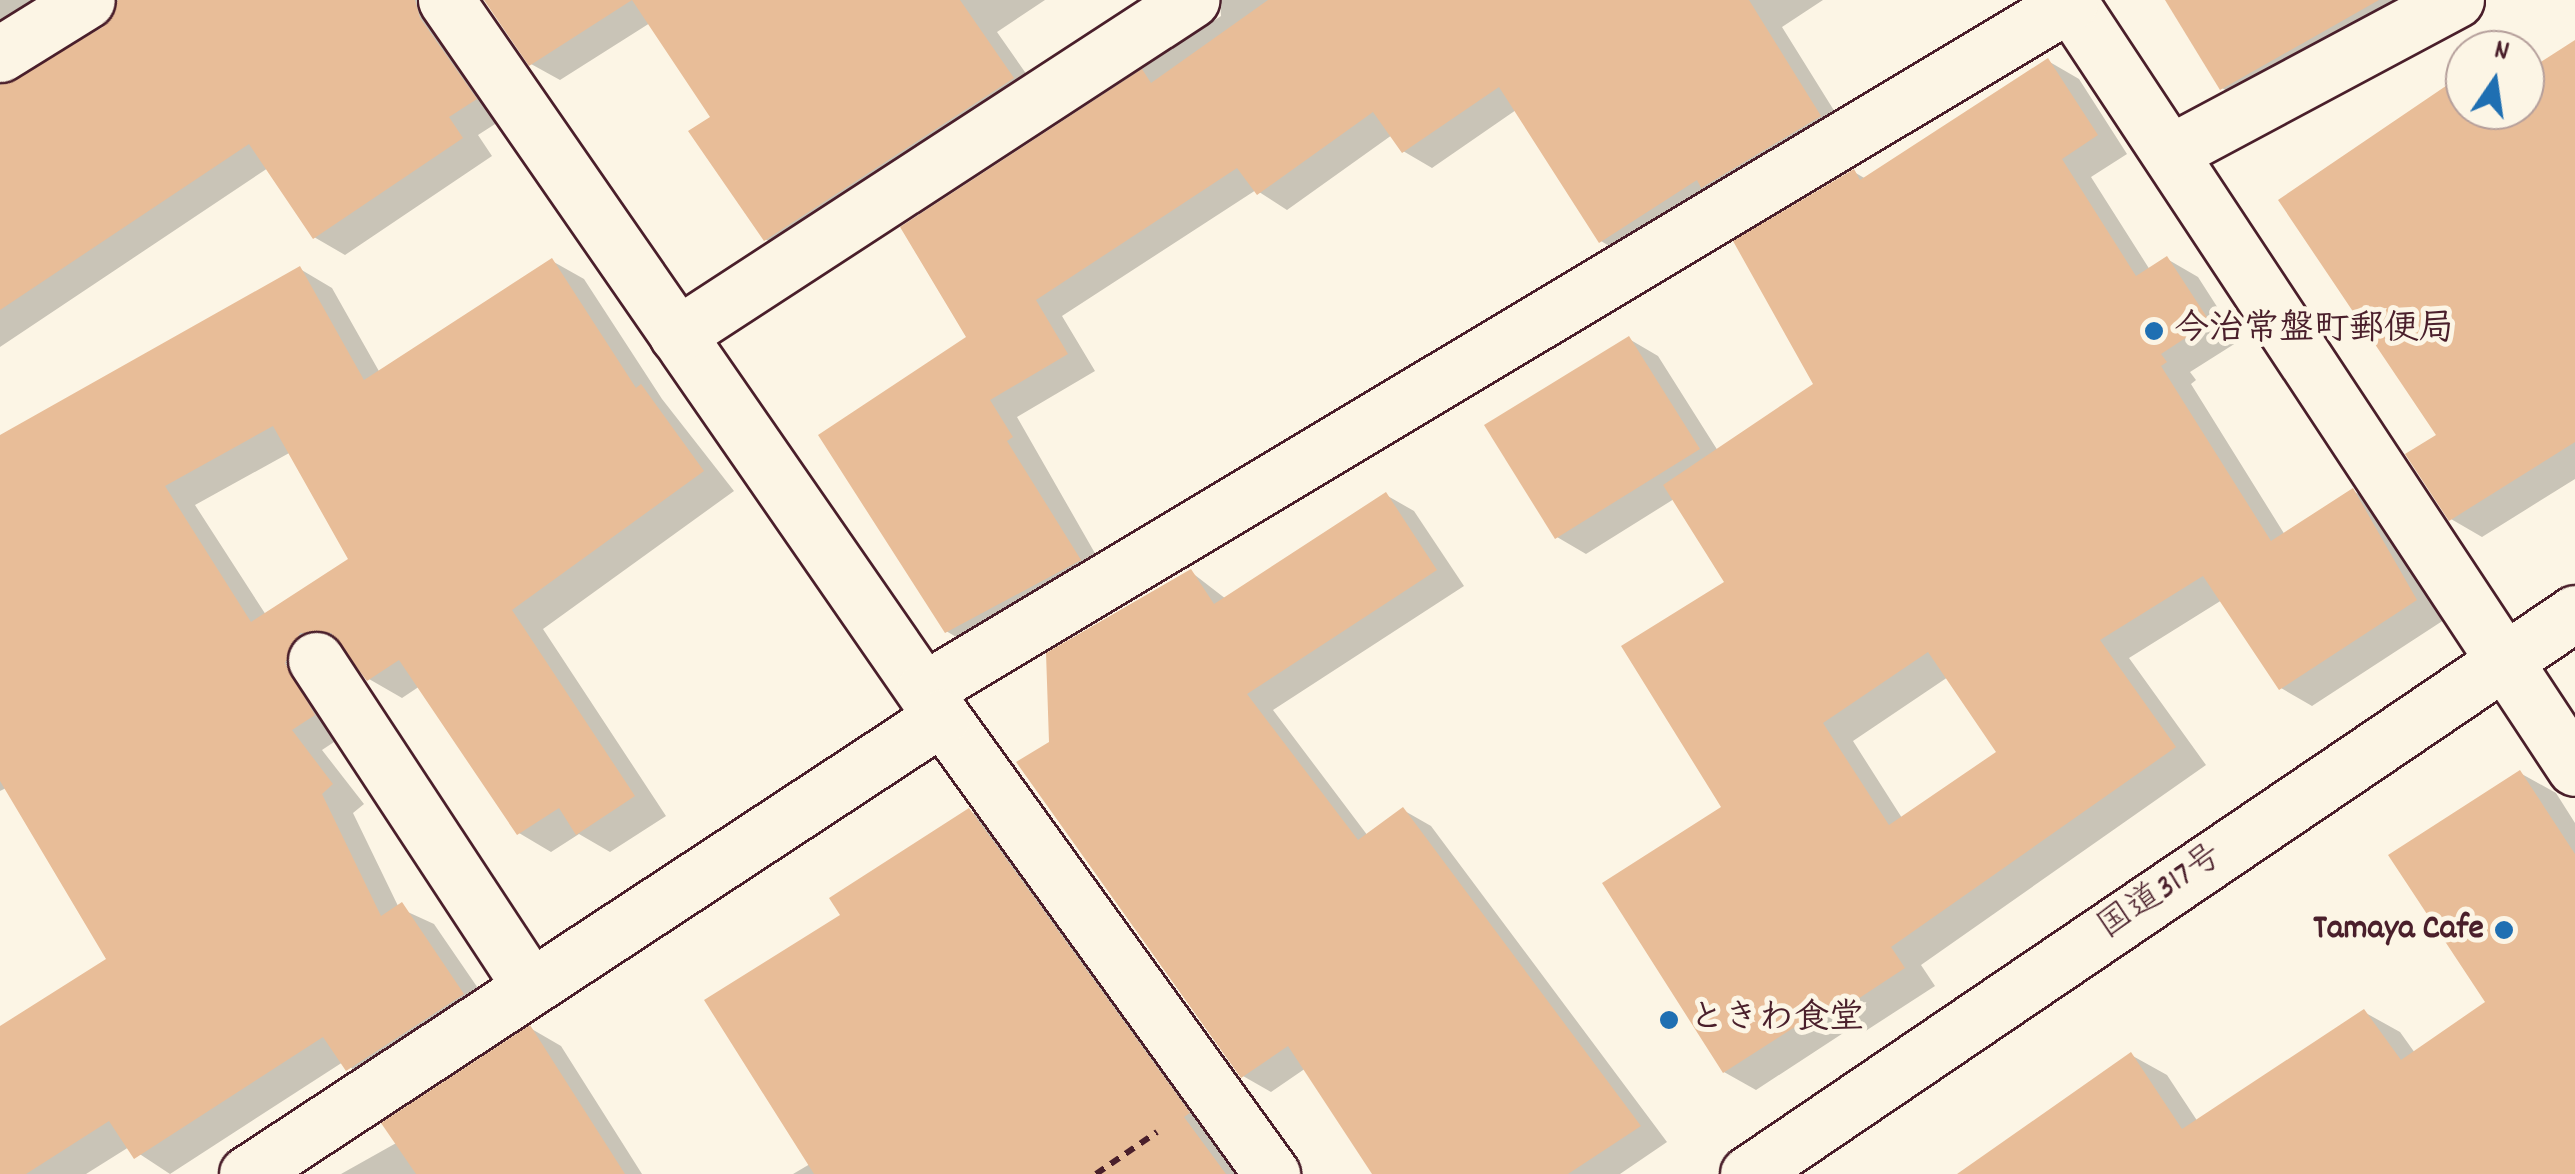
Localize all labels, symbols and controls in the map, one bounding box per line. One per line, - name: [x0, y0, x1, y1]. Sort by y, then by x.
- north arrow: [2445, 30, 2545, 130]
- text: N: [2490, 32, 2513, 74]
- place label: 今治常盤町郵便局: [2174, 310, 2454, 352]
- marker: 今治常盤町郵便局: [2143, 320, 2165, 342]
- street label: 国道317号: [2091, 836, 2231, 950]
- place label: Tamaya Cafe: [2313, 909, 2484, 951]
- marker: Tamaya Cafe: [2493, 919, 2515, 941]
- place label: ときわ食堂: [1689, 999, 1864, 1041]
- marker: ときわ食堂: [1658, 1009, 1680, 1031]

